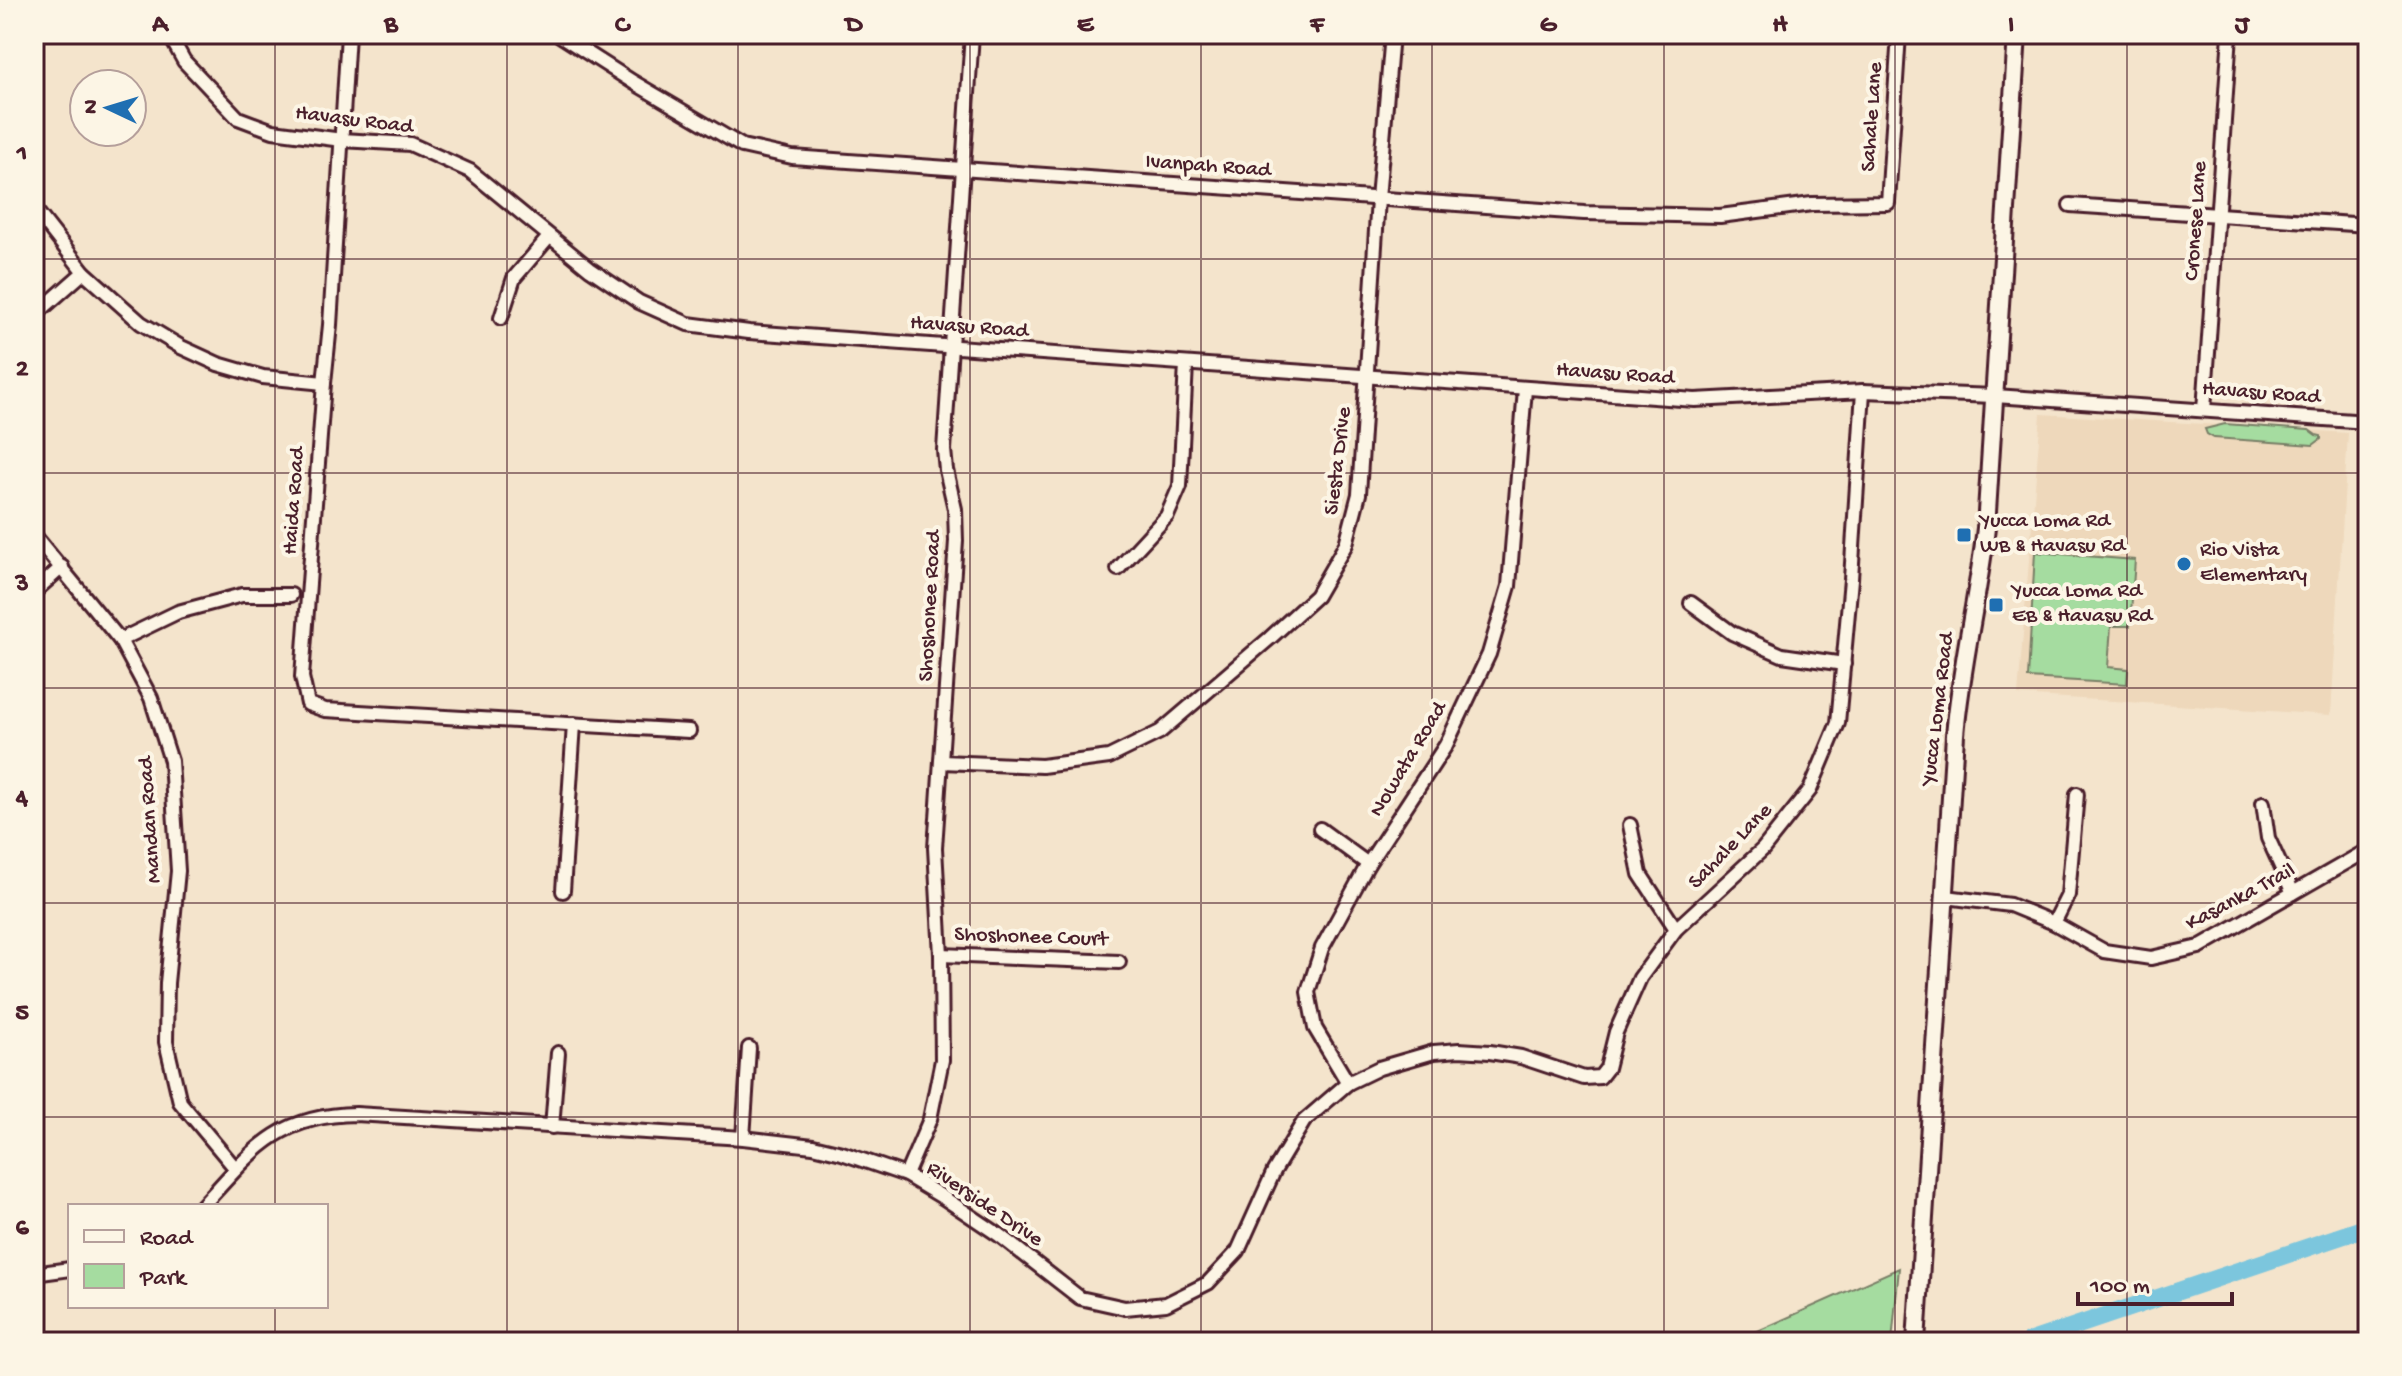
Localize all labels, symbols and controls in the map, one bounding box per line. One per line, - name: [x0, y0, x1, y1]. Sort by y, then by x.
- text: A: [151, 11, 169, 42]
- text: B: [383, 11, 399, 42]
- text: C: [615, 11, 632, 42]
- text: D: [844, 11, 864, 42]
- text: E: [1077, 11, 1095, 42]
- text: F: [1309, 11, 1325, 42]
- text: G: [1540, 11, 1558, 42]
- text: H: [1773, 11, 1789, 42]
- text: I: [2008, 11, 2014, 42]
- text: J: [2234, 11, 2251, 42]
- street label: Sahale Lane: [1856, 61, 1890, 173]
- north arrow: [68, 68, 148, 148]
- text: N: [79, 99, 106, 115]
- street label: Havasu Road: [294, 101, 416, 141]
- text: 1: [16, 140, 27, 171]
- street label: Ivanpah Road: [1144, 150, 1274, 185]
- street label: Cronese Lane: [2180, 160, 2214, 282]
- street label: Havasu Road: [909, 311, 1031, 345]
- text: 2: [16, 355, 29, 386]
- street label: Havasu Road: [1555, 358, 1677, 392]
- street label: Havasu Road: [2201, 377, 2323, 411]
- street label: Siesta Drive: [1319, 405, 1359, 517]
- street label: Haida Road: [278, 444, 312, 556]
- place label: Yucca Loma Rd WB & Havasu Rd: [1978, 509, 2127, 560]
- marker: Yucca Loma Rd WB & Havasu Rd: [1955, 526, 1973, 544]
- street label: Shoshonee Road: [914, 528, 948, 682]
- place label: Rio Vista Elementary: [2200, 538, 2307, 589]
- marker: Rio Vista Elementary: [2175, 555, 2193, 573]
- text: 3: [14, 570, 29, 601]
- place label: Yucca Loma Rd EB & Havasu Rd: [2010, 579, 2154, 630]
- marker: Yucca Loma Rd EB & Havasu Rd: [1987, 596, 2005, 614]
- street label: Yucca Loma Road: [1917, 629, 1962, 789]
- street label: Nowata Road: [1365, 696, 1455, 822]
- street label: Mandan Road: [133, 754, 168, 884]
- text: 4: [15, 784, 29, 815]
- street label: Sahale Lane: [1683, 798, 1779, 896]
- street label: Kasanka Trail: [2182, 858, 2300, 938]
- street label: Shoshonee Court: [954, 922, 1110, 954]
- text: 5: [15, 999, 29, 1030]
- street label: Riverside Drive: [921, 1156, 1048, 1254]
- legend: [68, 1204, 328, 1308]
- text: 6: [15, 1214, 29, 1245]
- text: Road: [140, 1225, 194, 1254]
- scale bar: [2078, 1256, 2232, 1306]
- text: Park: [139, 1265, 188, 1294]
- text: 100 m: [2089, 1273, 2150, 1302]

